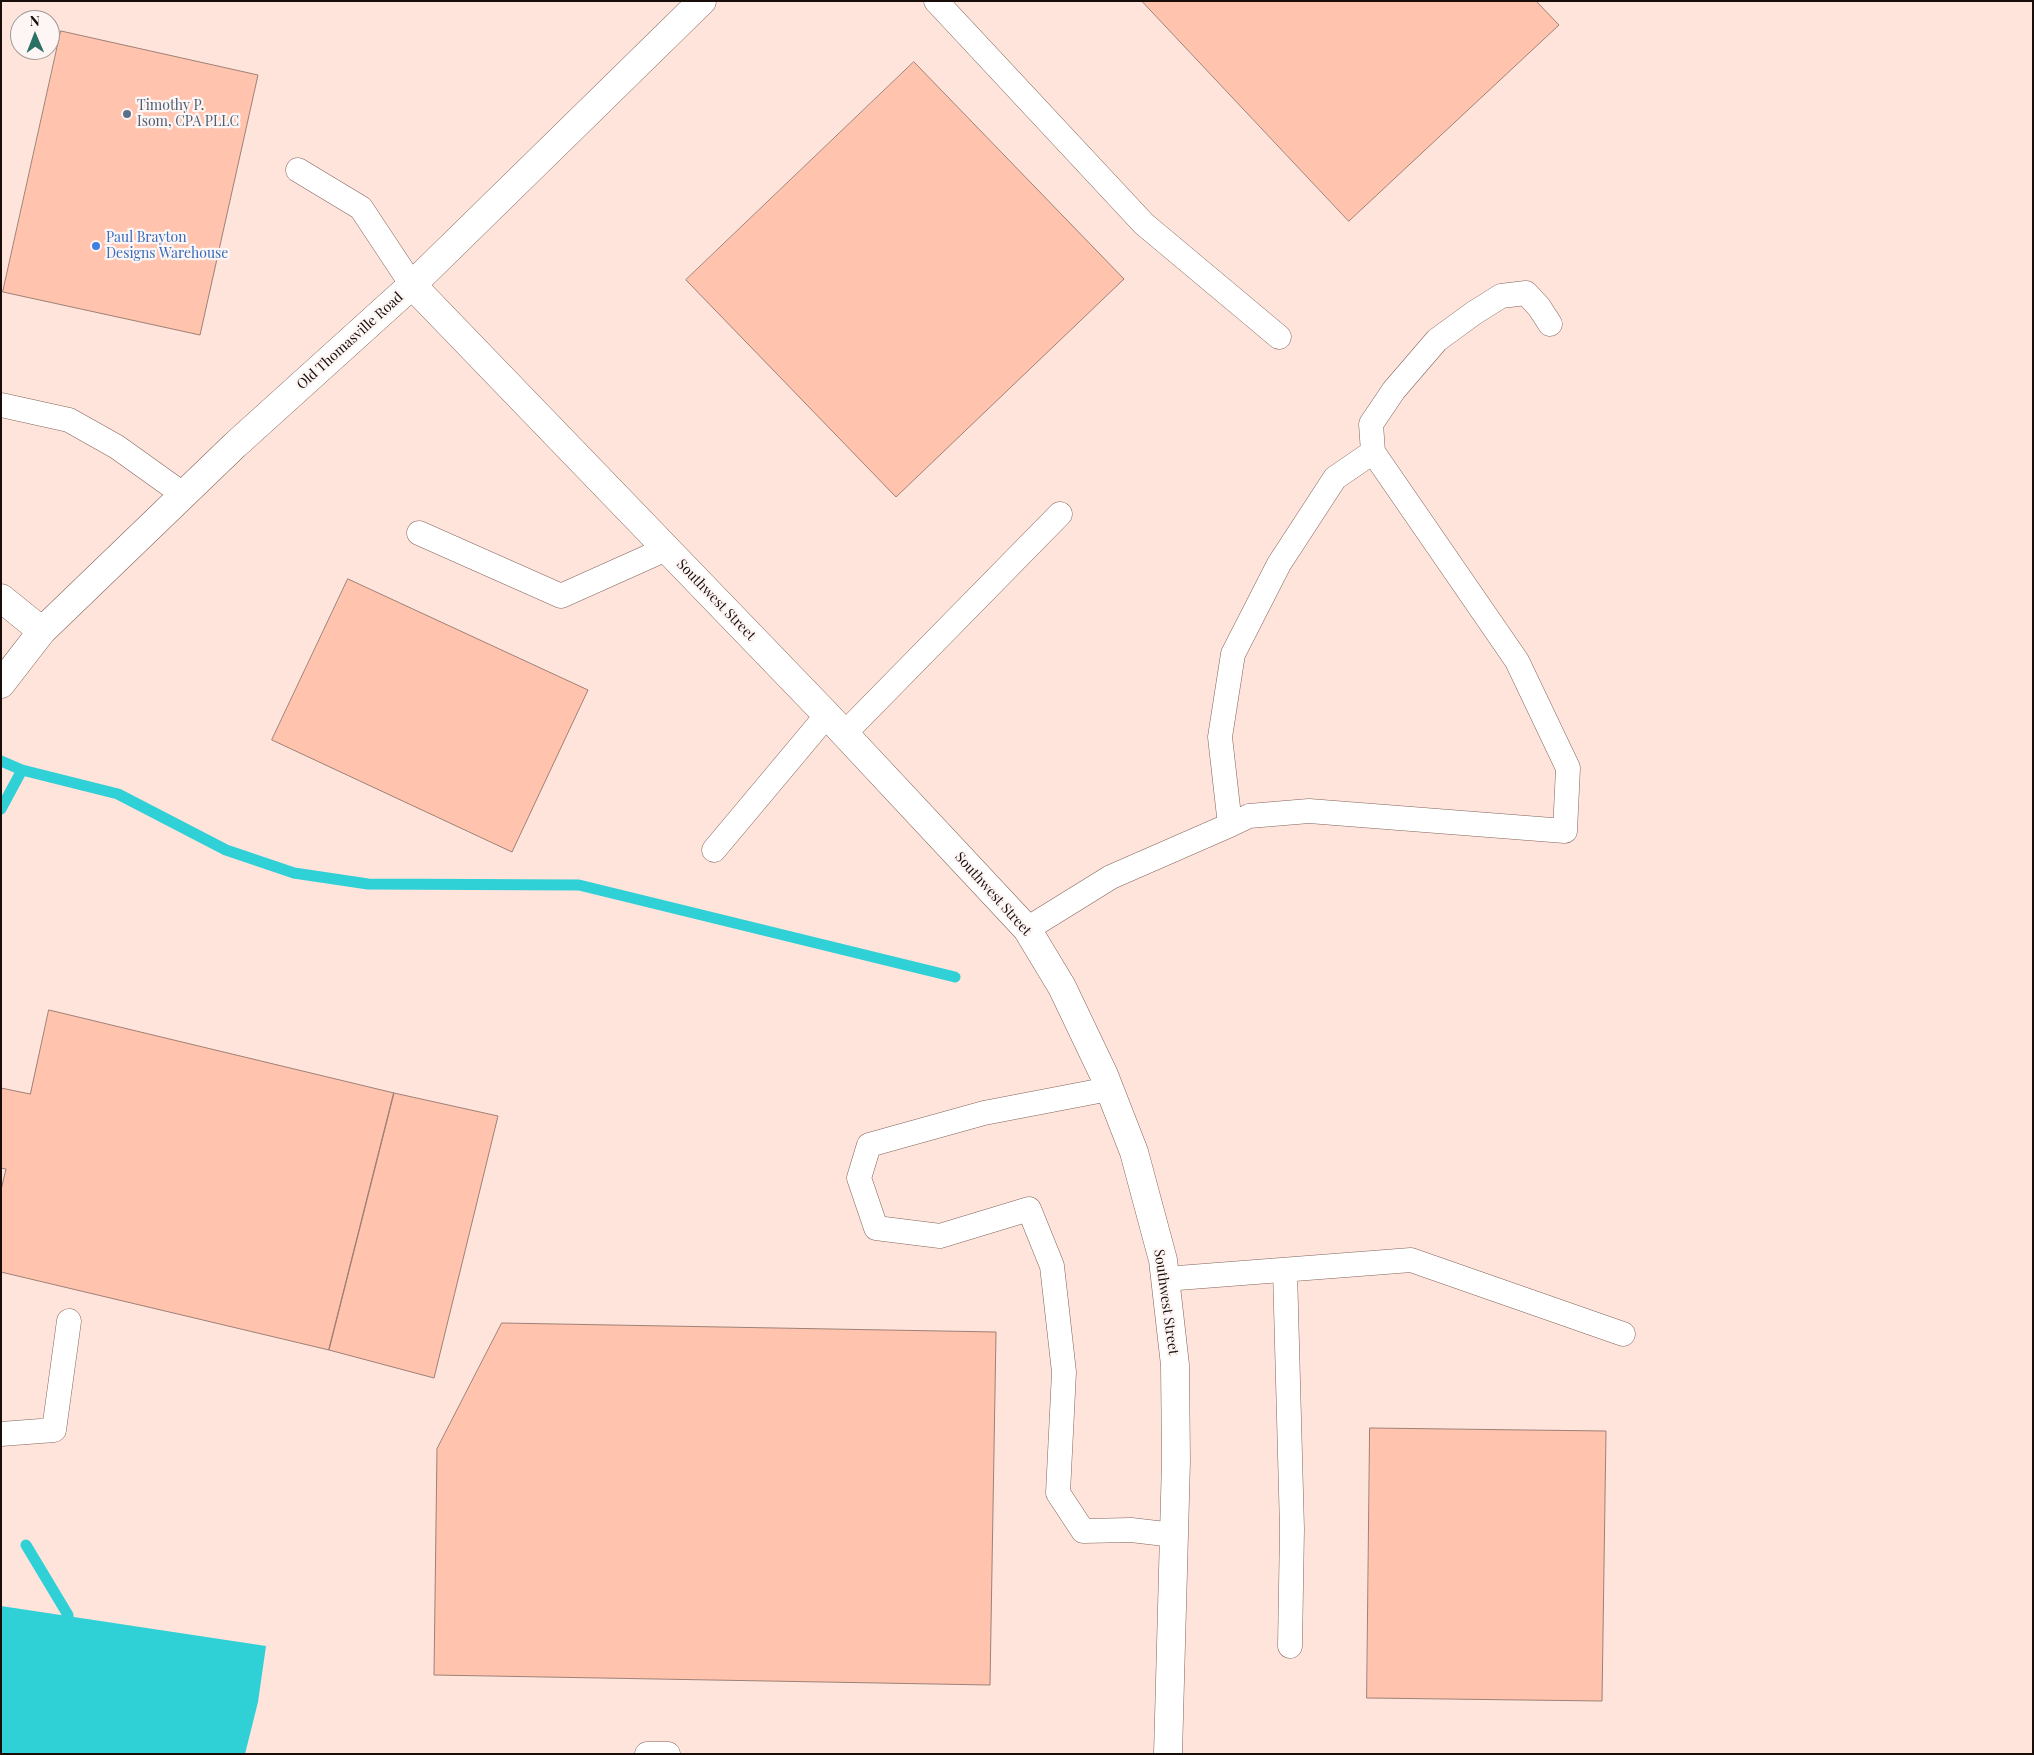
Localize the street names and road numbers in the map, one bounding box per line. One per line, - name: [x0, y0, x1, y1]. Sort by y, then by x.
- street label: Old Thomasville Road: [293, 289, 407, 393]
- street label: Southwest Street: [673, 556, 759, 644]
- street label: Southwest Street: [951, 849, 1035, 939]
- street label: Southwest Street: [1150, 1248, 1182, 1356]

